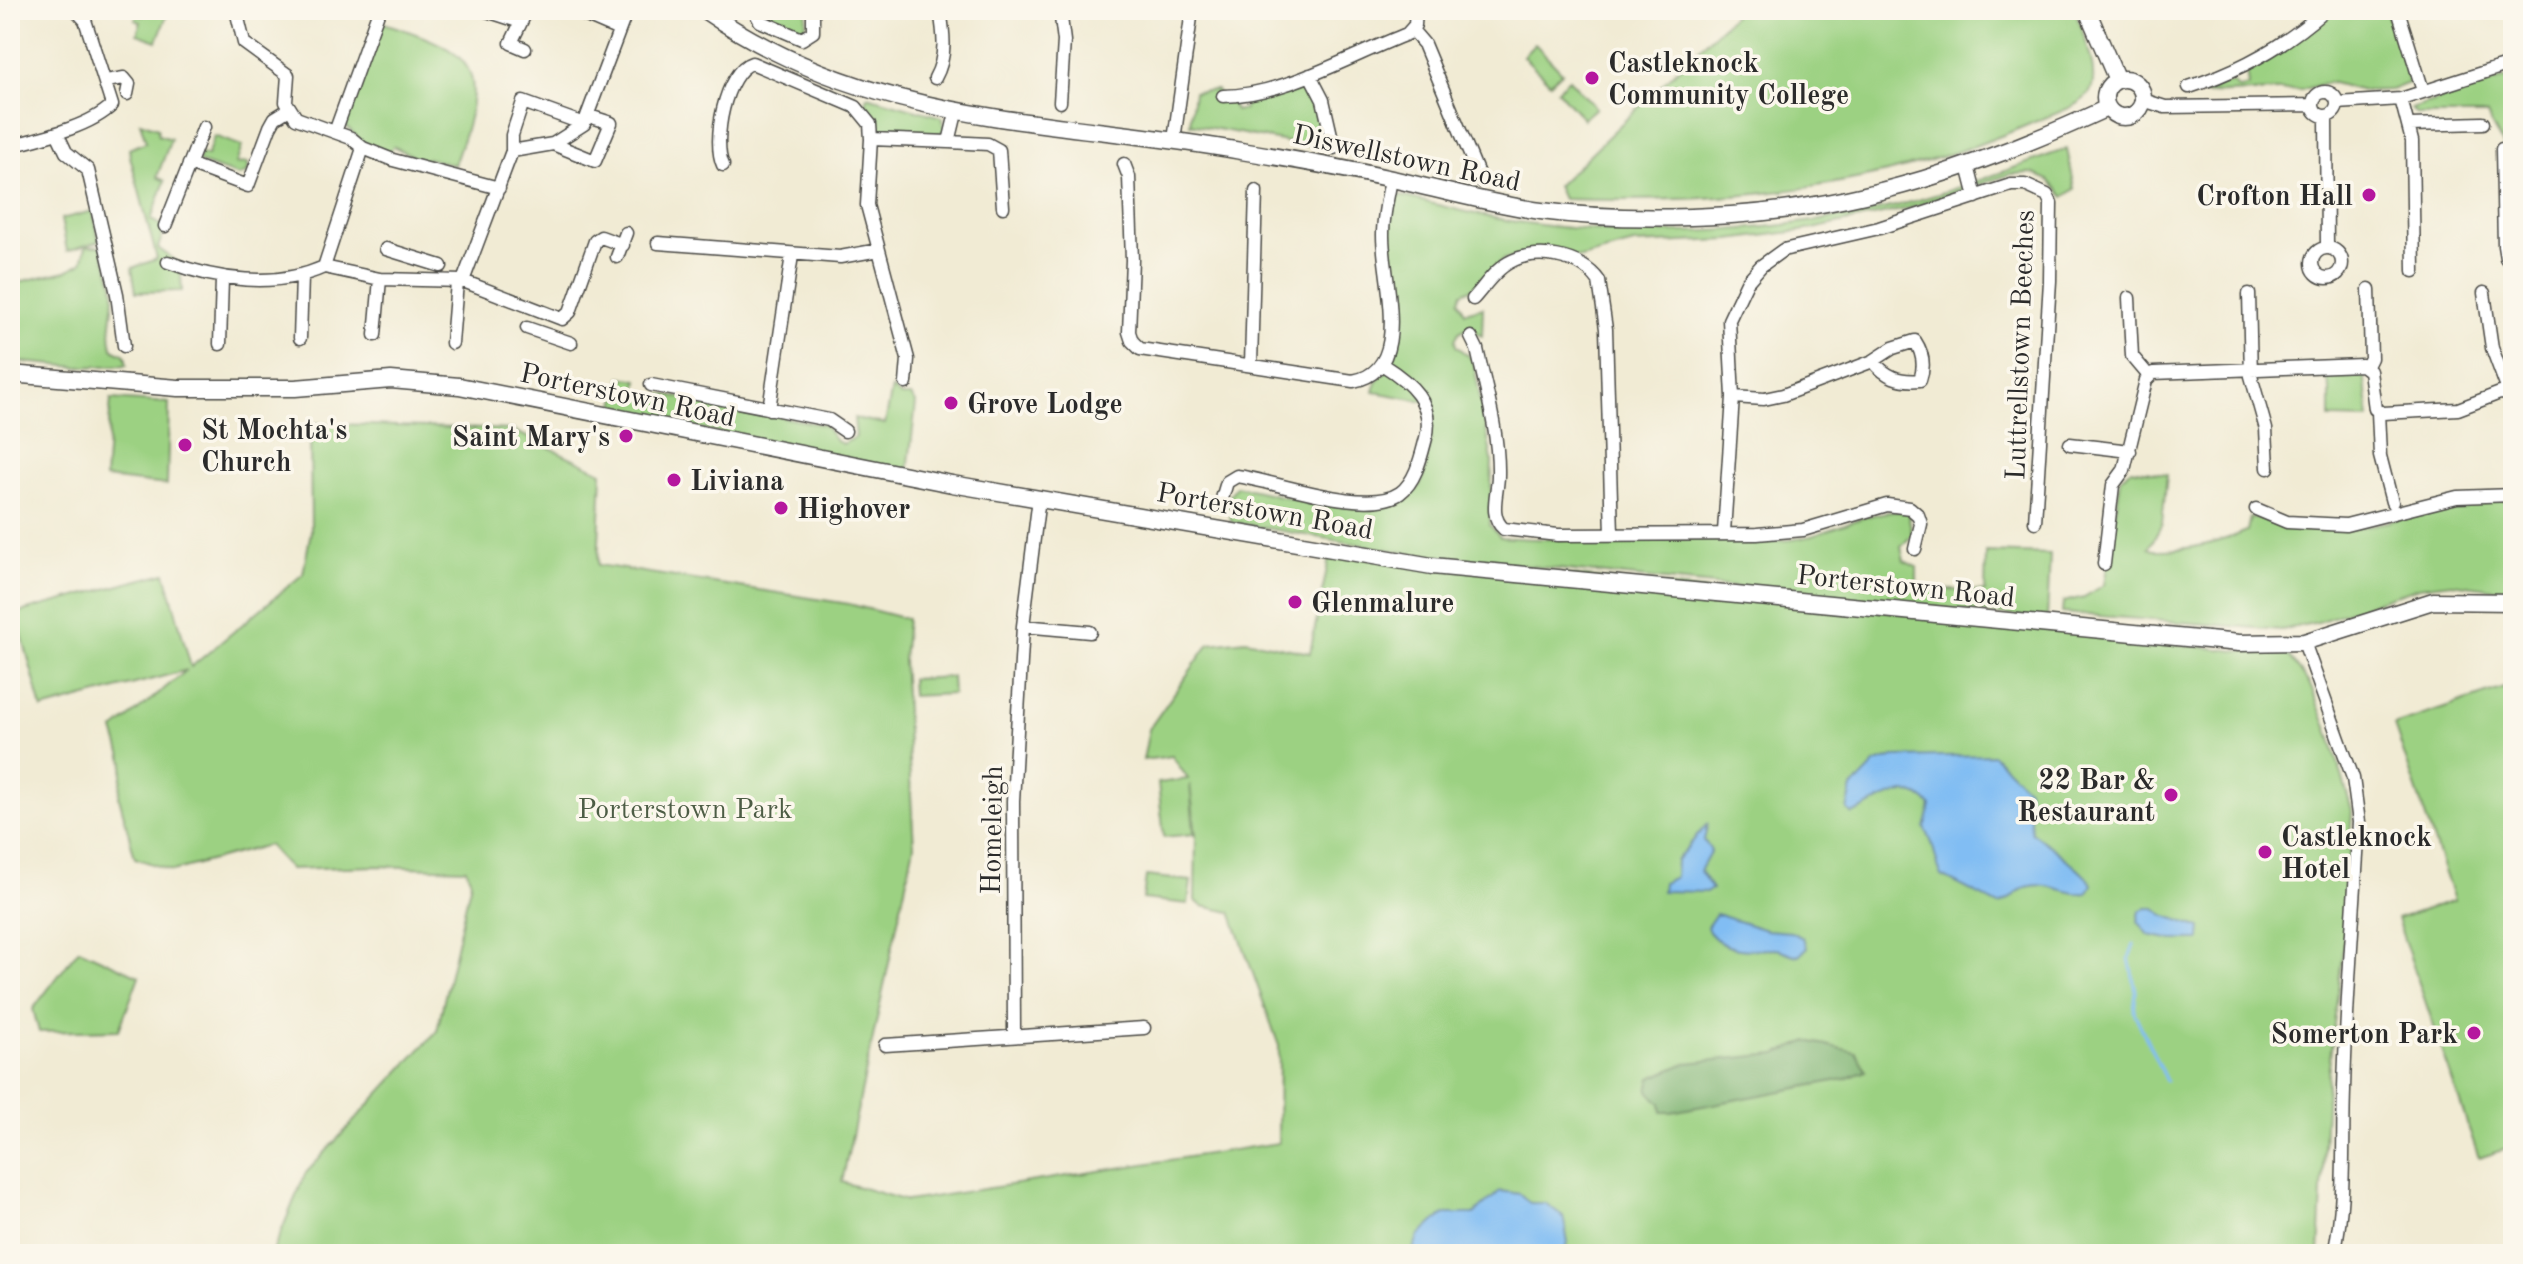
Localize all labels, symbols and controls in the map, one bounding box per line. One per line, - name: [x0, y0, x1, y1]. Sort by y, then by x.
- place label: Castleknock Community College: [1608, 51, 1849, 111]
- marker: Castleknock Community College: [1583, 69, 1601, 87]
- street label: Diswellstown Road: [1290, 122, 1523, 198]
- place label: Crofton Hall: [2196, 184, 2353, 212]
- marker: Crofton Hall: [2360, 186, 2378, 204]
- street label: Luttrellstown Beeches: [2003, 209, 2041, 481]
- street label: Porterstown Road: [517, 360, 738, 433]
- place label: Grove Lodge: [967, 392, 1123, 420]
- marker: Grove Lodge: [942, 394, 960, 412]
- place label: St Mochta's Church: [201, 418, 347, 478]
- place label: Saint Mary's: [452, 425, 610, 453]
- marker: Saint Mary's: [617, 427, 635, 445]
- marker: St Mochta's Church: [176, 436, 194, 454]
- place label: Liviana: [690, 469, 784, 497]
- marker: Liviana: [665, 471, 683, 489]
- street label: Porterstown Road: [1154, 480, 1375, 546]
- place label: Highover: [797, 497, 911, 525]
- marker: Highover: [772, 499, 790, 517]
- street label: Porterstown Road: [1795, 563, 2016, 613]
- place label: Glenmalure: [1311, 591, 1455, 619]
- marker: Glenmalure: [1286, 593, 1304, 611]
- street label: Homeleigh: [979, 765, 1009, 895]
- place label: 22 Bar & Restaurant: [2017, 768, 2155, 828]
- marker: 22 Bar & Restaurant: [2162, 786, 2180, 804]
- park label: Porterstown Park: [578, 797, 792, 825]
- place label: Castleknock Hotel: [2281, 825, 2432, 885]
- marker: Castleknock Hotel: [2256, 843, 2274, 861]
- place label: Somerton Park: [2271, 1022, 2458, 1050]
- marker: Somerton Park: [2465, 1024, 2483, 1042]

